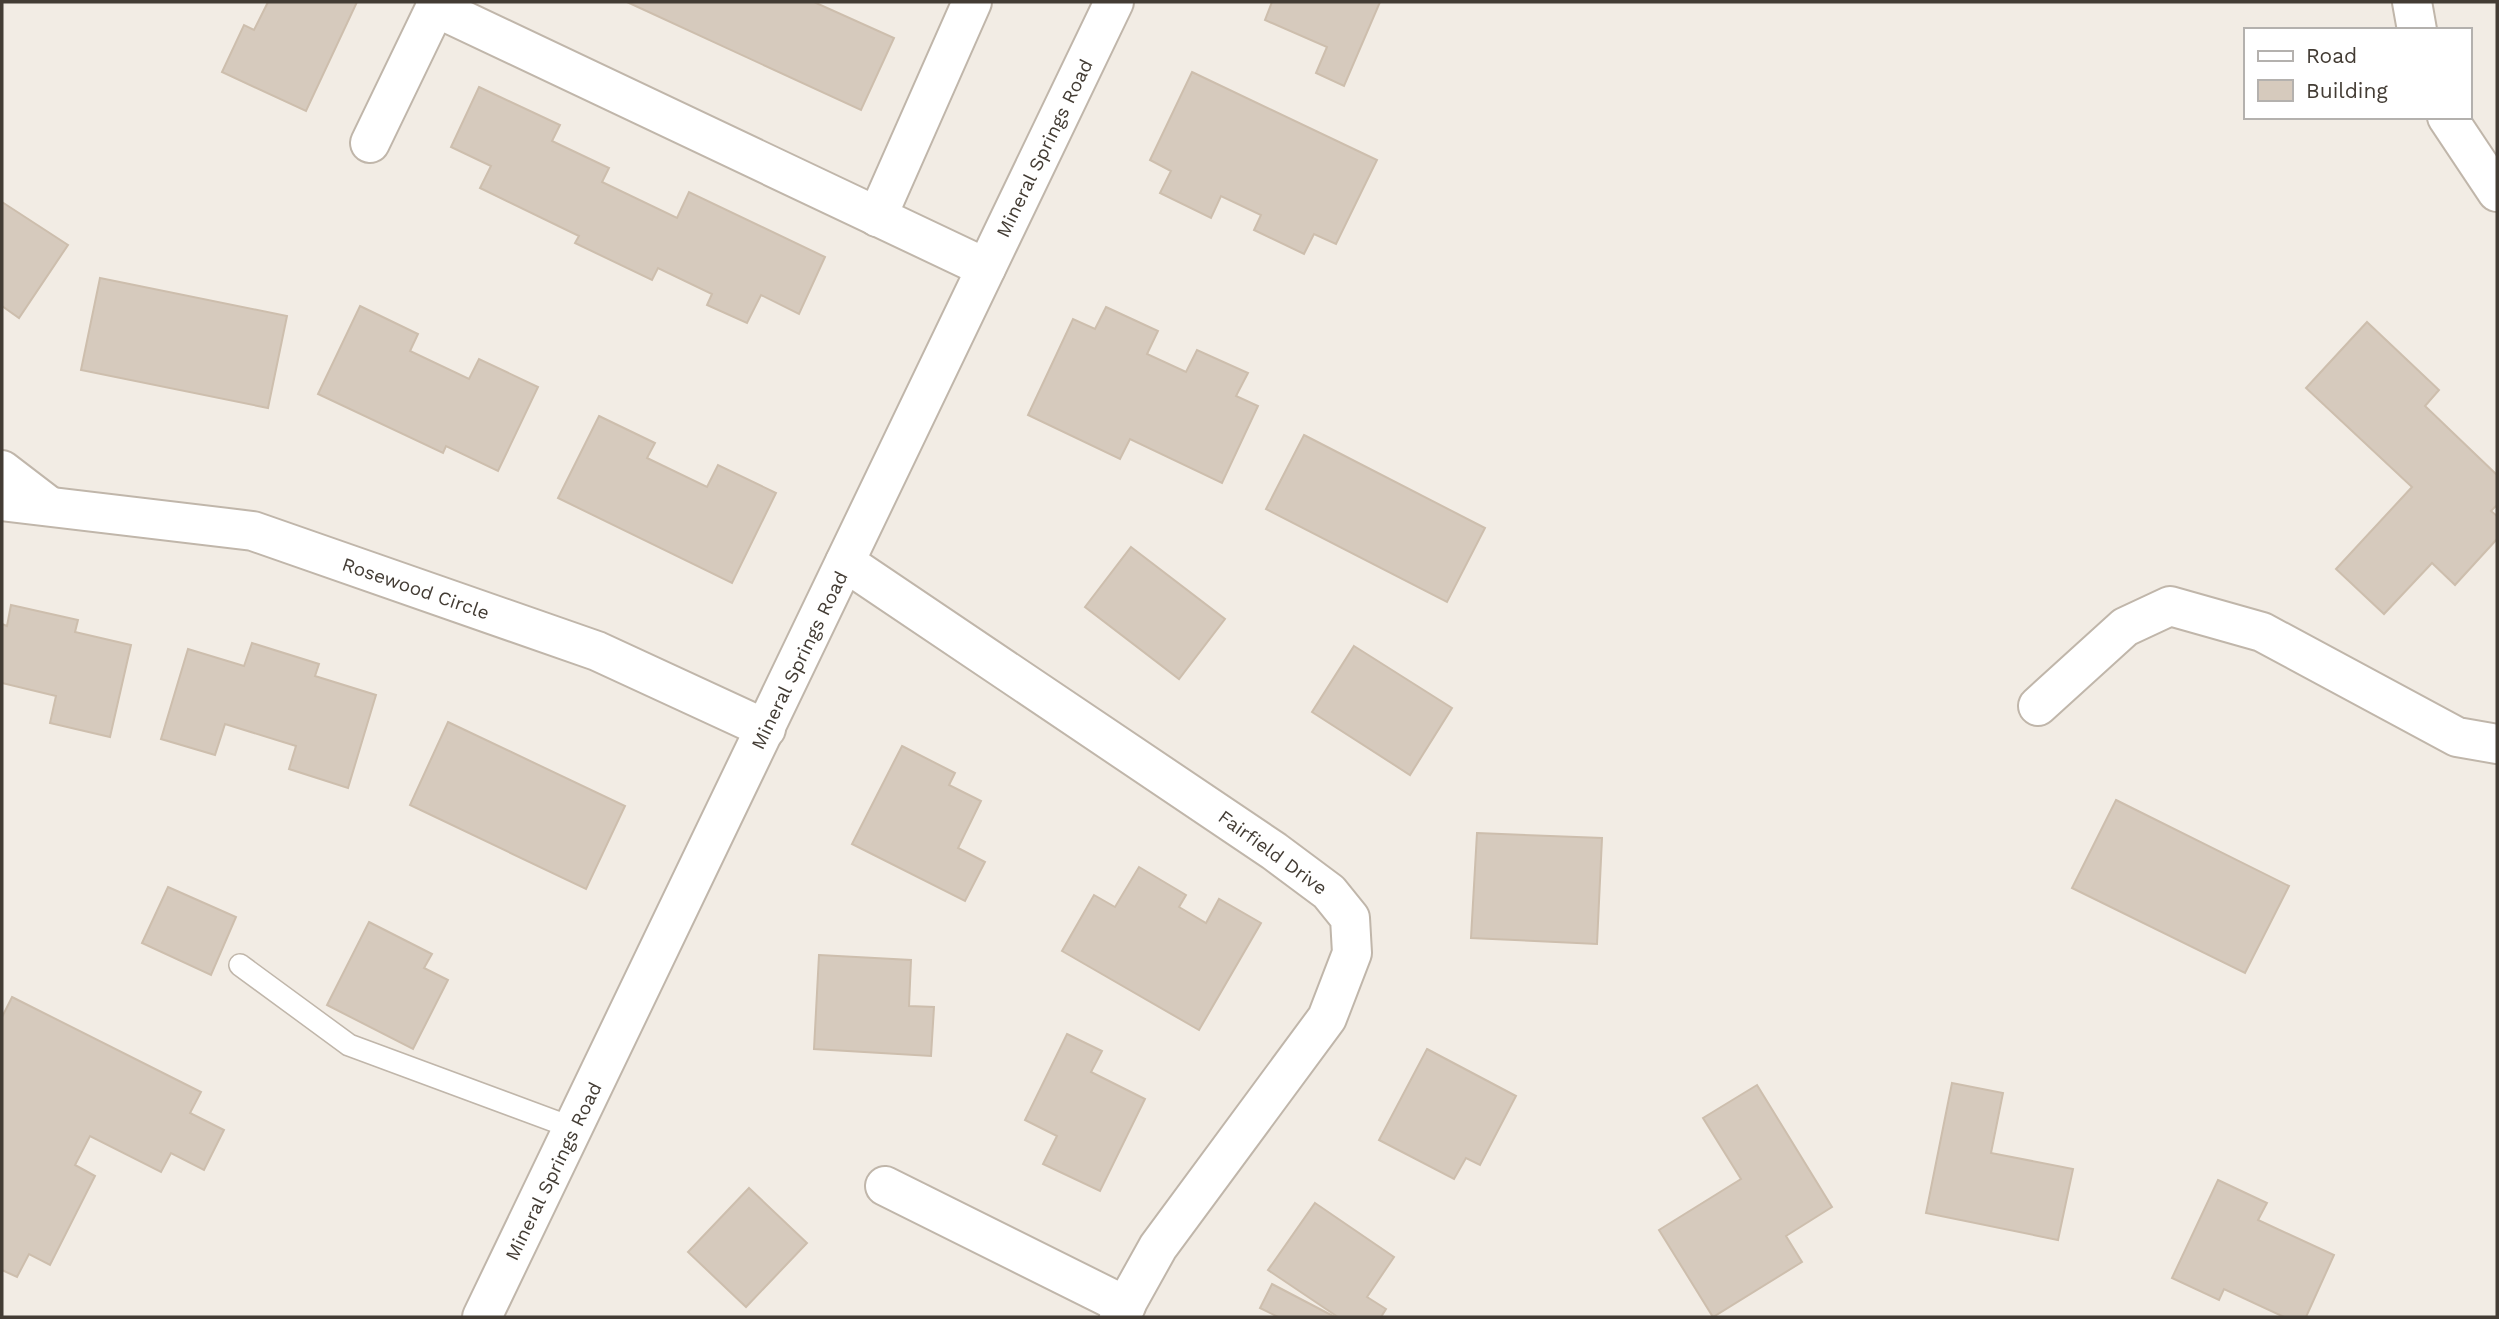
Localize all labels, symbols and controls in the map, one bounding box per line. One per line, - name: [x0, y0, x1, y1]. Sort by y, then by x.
- legend: [2244, 28, 2471, 119]
- text: Road: [2306, 43, 2357, 68]
- street label: Mineral Springs Road: [991, 55, 1098, 241]
- text: Building: [2306, 78, 2388, 103]
- street label: Rosewood Circle: [339, 553, 492, 624]
- street label: Mineral Springs Road: [746, 567, 853, 753]
- street label: Fairfield Drive: [1214, 805, 1332, 900]
- street label: Mineral Springs Road: [500, 1078, 607, 1264]

